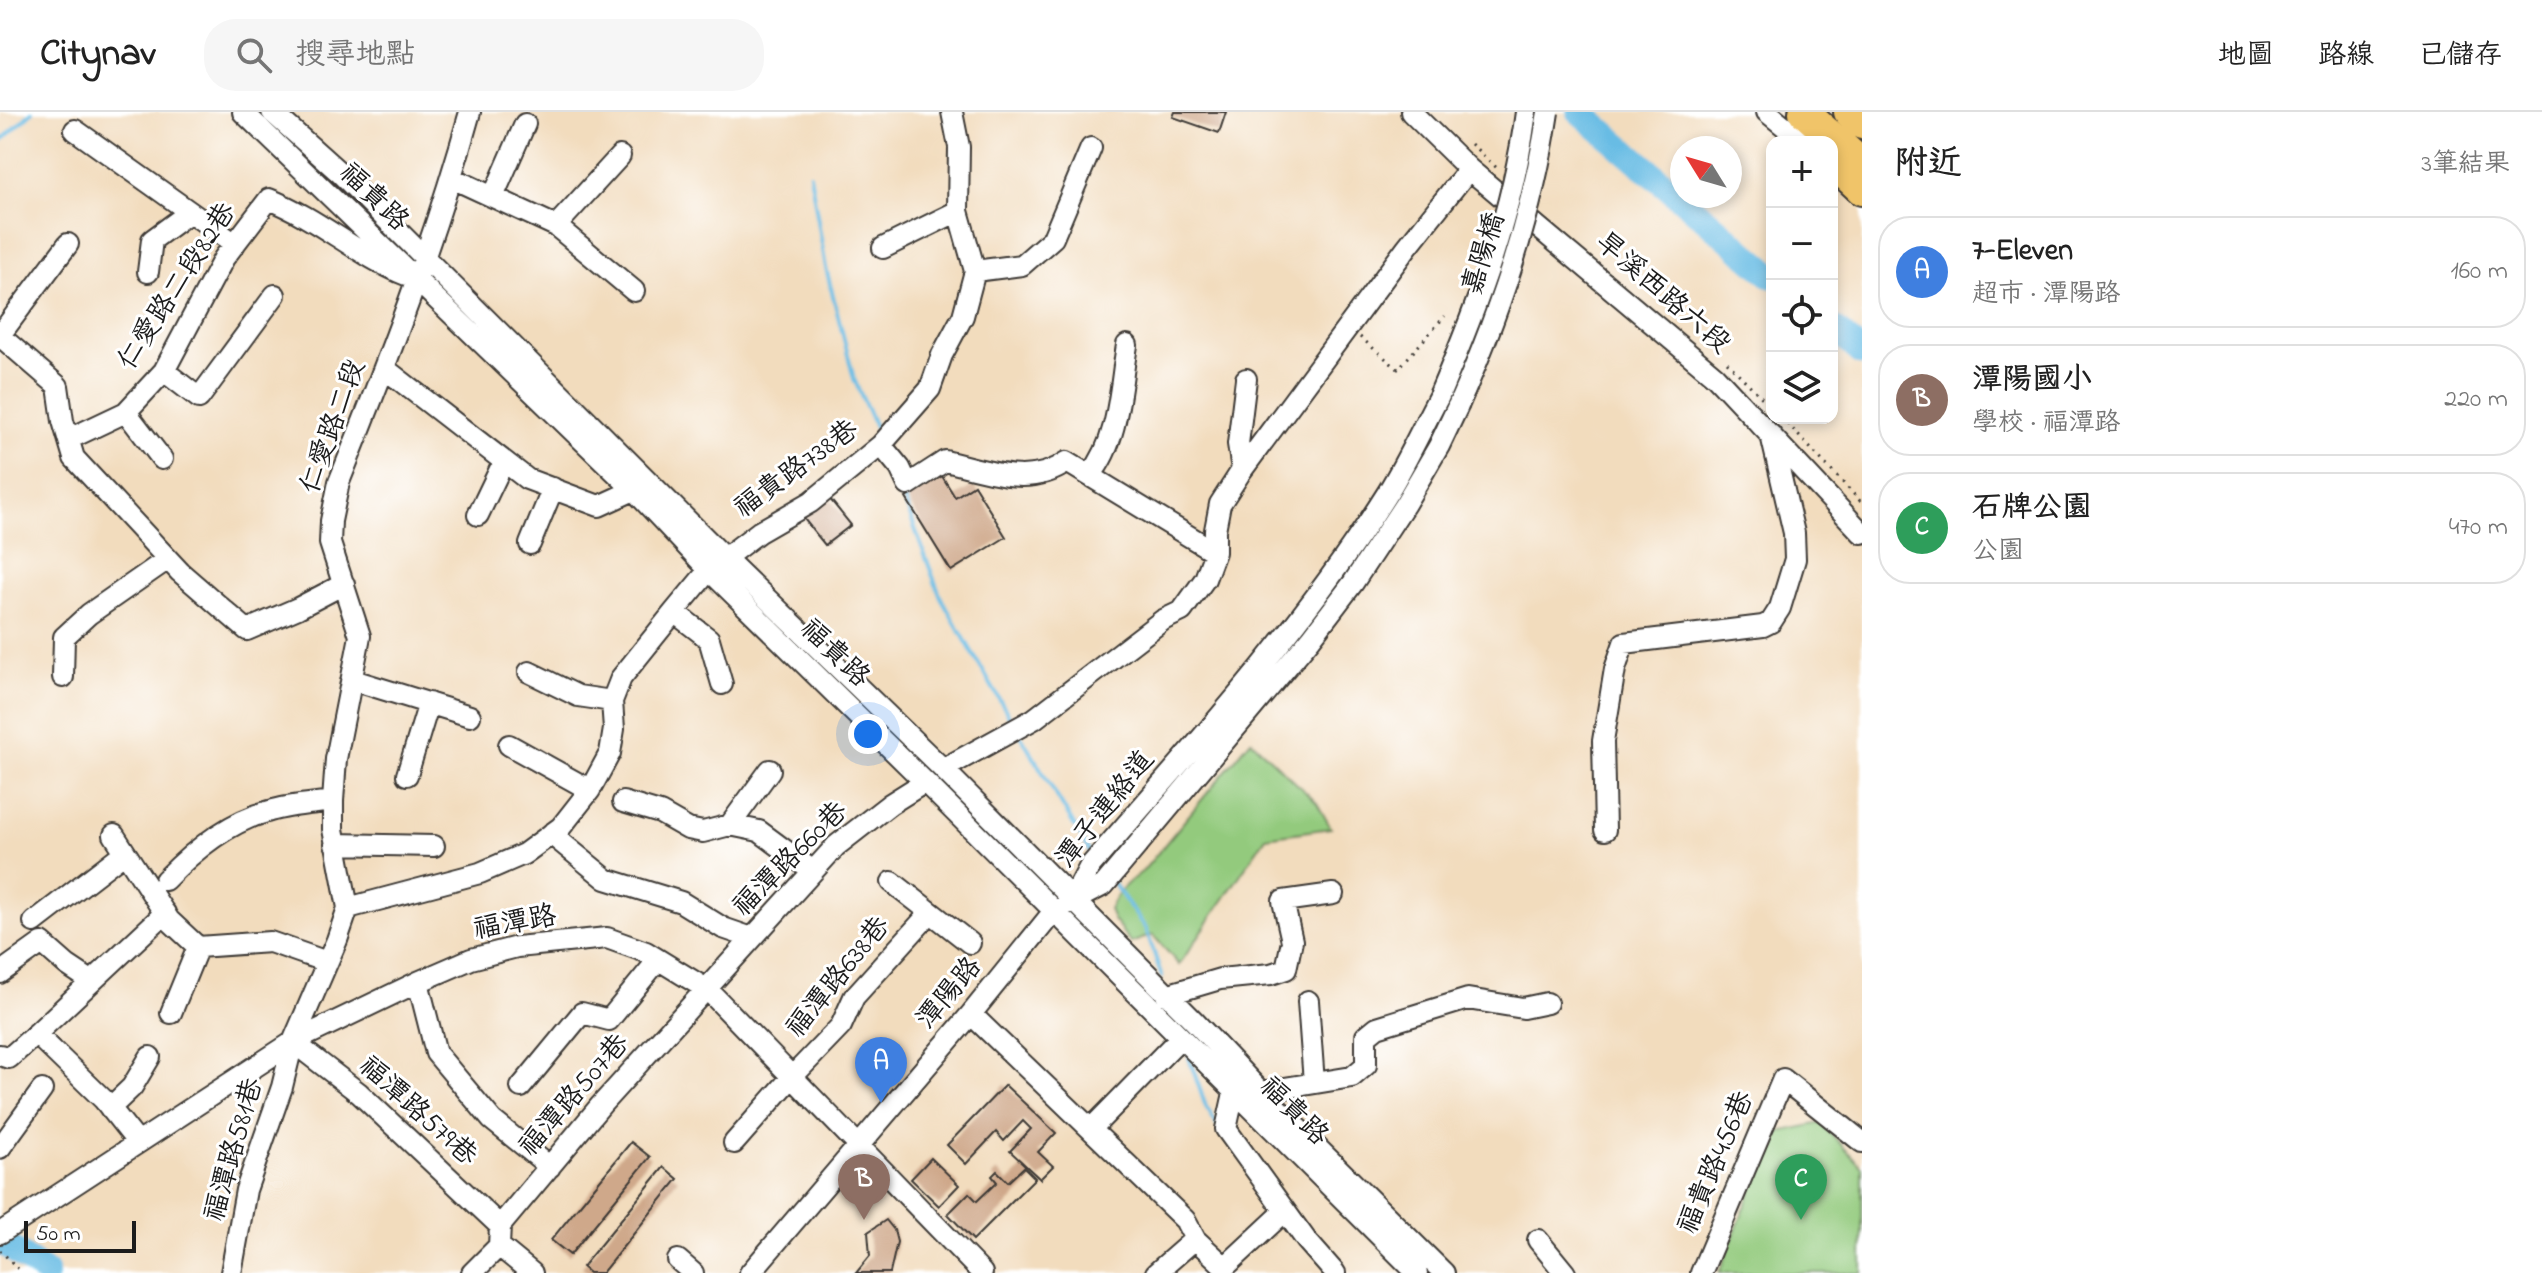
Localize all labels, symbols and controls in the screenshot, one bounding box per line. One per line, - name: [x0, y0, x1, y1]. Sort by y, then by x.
- search box: [204, 19, 764, 91]
- text: Citynav: [40, 27, 156, 83]
- icon: search: [232, 33, 276, 77]
- text: 搜尋地點: [296, 34, 416, 78]
- text: 地圖: [2218, 36, 2274, 77]
- text: 路線: [2318, 36, 2374, 77]
- text: 已儲存: [2418, 36, 2502, 77]
- north arrow: [1670, 136, 1742, 208]
- map controls: [1766, 136, 1838, 424]
- button: +: [1766, 136, 1838, 208]
- text: 附近: [1894, 140, 1962, 190]
- text: 3筆結果: [2421, 146, 2510, 184]
- street label: 福貴路: [329, 154, 417, 242]
- street label: 仁愛路二段82巷: [108, 194, 248, 379]
- street label: 嘉陽橋: [1453, 208, 1517, 300]
- button: −: [1766, 208, 1838, 280]
- street label: 旱溪西路六段: [1585, 223, 1739, 365]
- text: 7-Eleven: [1972, 230, 2073, 274]
- text: A: [1914, 253, 1930, 291]
- text: 160 m: [2450, 253, 2508, 291]
- text: 超市 · 潭陽路: [1972, 276, 2121, 314]
- button: locate: [1766, 280, 1838, 352]
- button: layers: [1766, 352, 1838, 424]
- street label: 仁愛路二段: [291, 354, 377, 500]
- text: 潭陽國小: [1972, 359, 2092, 403]
- text: B: [1913, 381, 1931, 419]
- text: 220 m: [2444, 381, 2508, 419]
- text: 學校 · 福潭路: [1972, 405, 2121, 443]
- street label: 福貴路738巷: [726, 410, 869, 529]
- text: 石牌公園: [1972, 487, 2092, 531]
- text: C: [1915, 509, 1929, 547]
- text: 470 m: [2449, 509, 2508, 547]
- text: 公園: [1972, 533, 2024, 571]
- street label: 福貴路: [790, 610, 878, 698]
- your location: [848, 714, 888, 754]
- street label: 潭子連絡道: [1047, 742, 1165, 878]
- street label: 福潭路660巷: [724, 792, 859, 927]
- street label: 福潭路: [470, 897, 560, 951]
- street label: 福潭路638巷: [777, 907, 902, 1048]
- street label: 潭陽路: [907, 949, 993, 1039]
- street label: 福潭路507巷: [510, 1025, 641, 1167]
- pin: A: [855, 1037, 907, 1103]
- street label: 福潭路579巷: [348, 1047, 486, 1177]
- street label: 福貴路: [1249, 1068, 1337, 1156]
- street label: 福潭路581巷: [195, 1073, 275, 1227]
- street label: 福貴路456巷: [1668, 1084, 1766, 1241]
- pin: B: [838, 1154, 890, 1220]
- pin: C: [1775, 1154, 1827, 1220]
- scale bar: [24, 1217, 136, 1253]
- text: 50 m: [36, 1219, 81, 1251]

